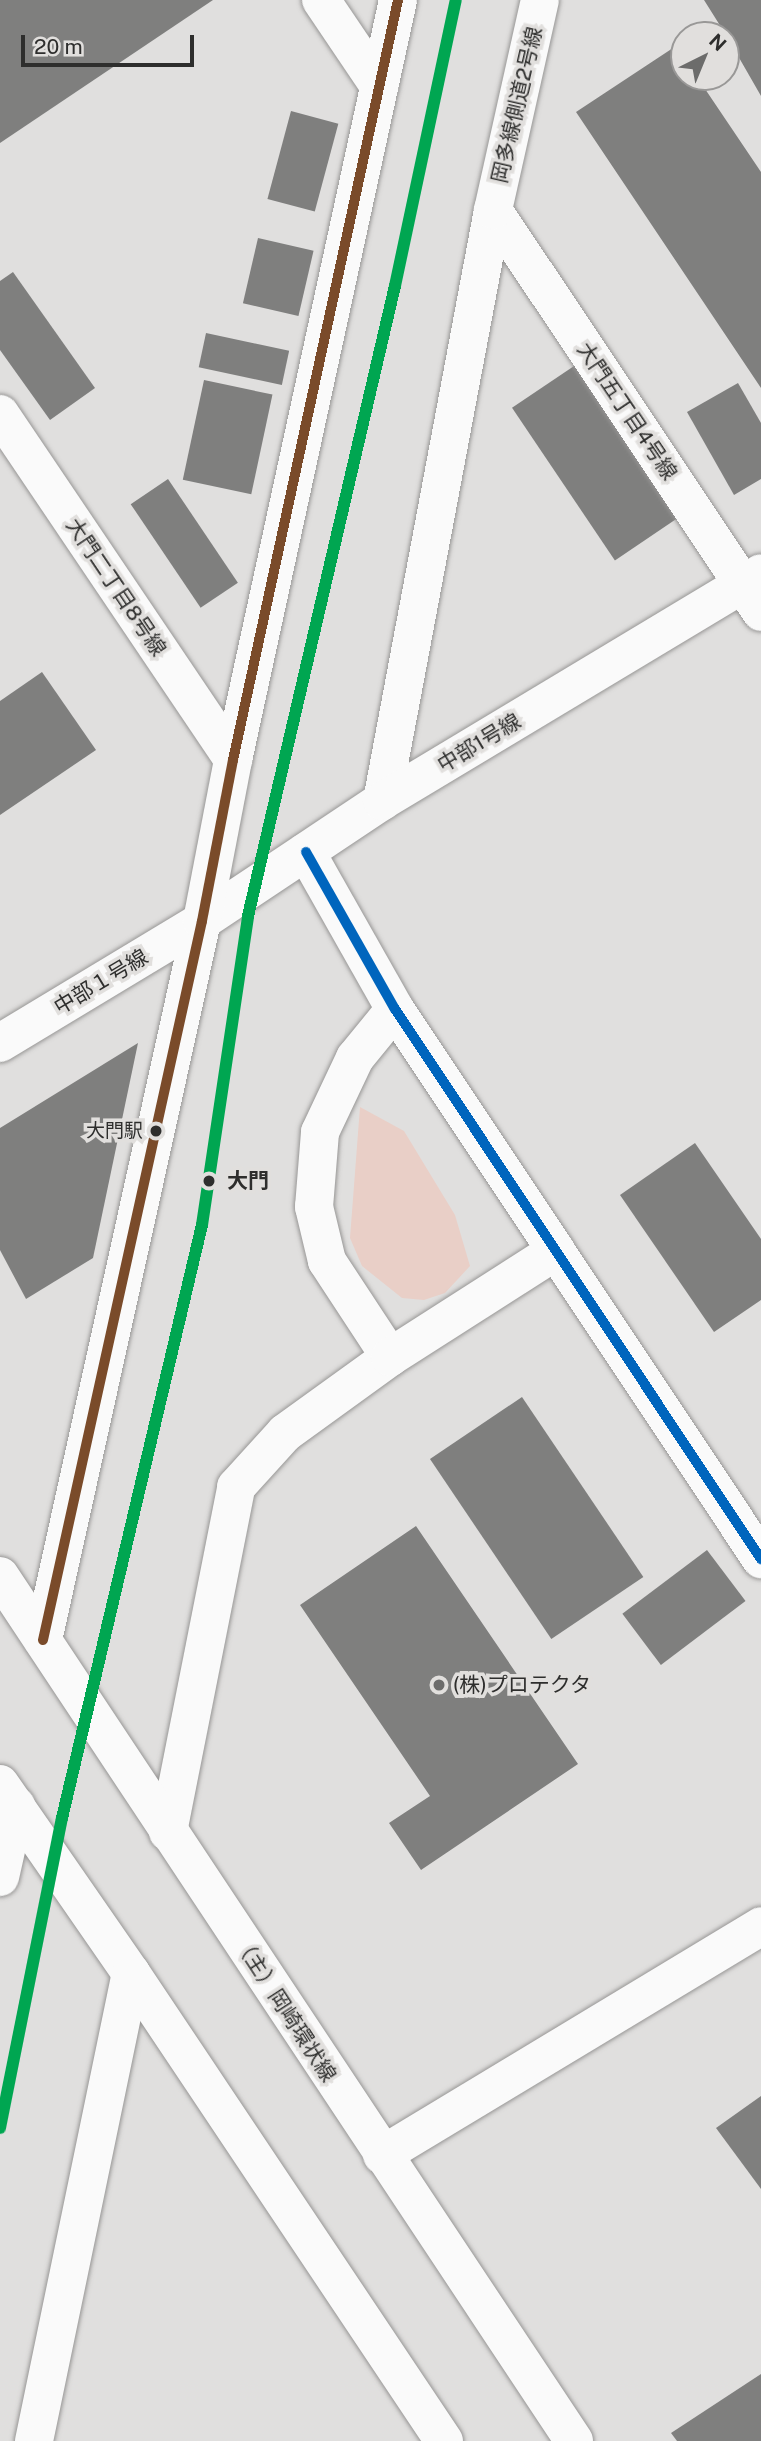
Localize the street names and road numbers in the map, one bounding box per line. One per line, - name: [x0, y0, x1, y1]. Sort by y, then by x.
- street label: 岡多線側道2号線: [487, 24, 547, 186]
- street label: 大門五丁目4号線: [572, 338, 682, 484]
- street label: 大門二丁目8号線: [61, 513, 171, 661]
- street label: 中部1号線: [433, 708, 525, 778]
- street label: 中部１号線: [50, 944, 152, 1020]
- street label: （主）岡崎環状線: [229, 1932, 341, 2086]

